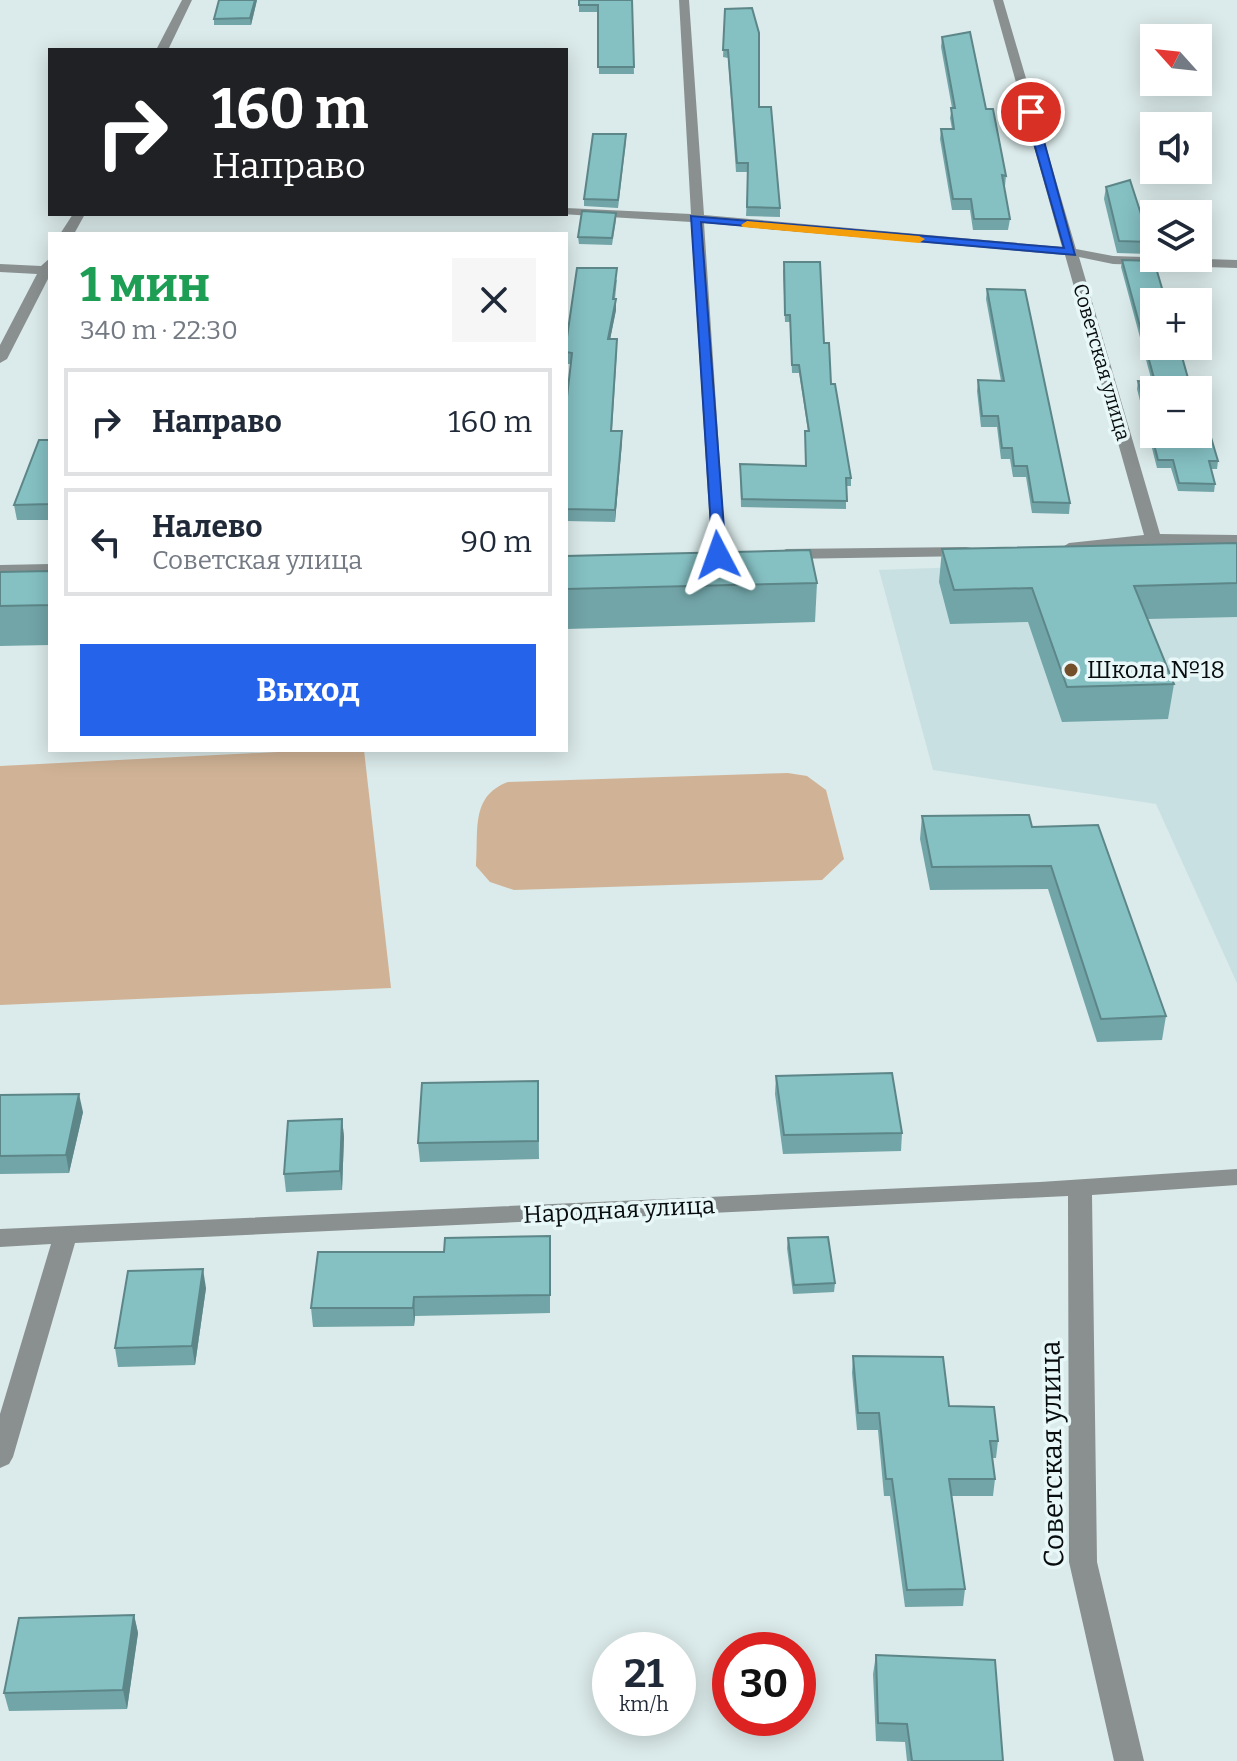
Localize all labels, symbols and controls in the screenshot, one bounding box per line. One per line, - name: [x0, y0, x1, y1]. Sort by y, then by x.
- north arrow: [1140, 24, 1212, 96]
- map controls: [1140, 24, 1212, 448]
- text: 160 m: [212, 76, 368, 143]
- pin: [997, 78, 1065, 146]
- icon: right: [80, 80, 184, 184]
- icon: arrive: [1009, 90, 1053, 134]
- button: sound: [1140, 112, 1212, 184]
- text: Направо: [212, 144, 366, 188]
- button: layers: [1140, 200, 1212, 272]
- text: 1 мин: [80, 256, 210, 314]
- button: close: [452, 258, 536, 342]
- street label: Советская улица: [1068, 281, 1136, 443]
- button: +: [1140, 288, 1212, 360]
- text: 340 m · 22:30: [80, 315, 238, 346]
- button: −: [1140, 376, 1212, 448]
- icon: right: [84, 400, 128, 444]
- text: Направо: [152, 404, 282, 440]
- text: 160 m: [448, 404, 532, 440]
- text: Налево: [152, 509, 263, 545]
- position arrow: [676, 513, 760, 597]
- icon: left: [84, 520, 128, 564]
- text: 90 m: [461, 524, 532, 560]
- text: Советская улица: [152, 545, 363, 576]
- button: Выход: [80, 644, 536, 736]
- place label: Школа №18: [1087, 656, 1225, 684]
- marker: Школа №18: [1062, 661, 1080, 679]
- street label: Народная улица: [522, 1191, 716, 1229]
- street label: Советская улица: [1034, 1340, 1070, 1568]
- speed limit sign: 30: [712, 1632, 816, 1736]
- text: 21: [624, 1650, 664, 1698]
- text: km/h: [619, 1692, 669, 1716]

